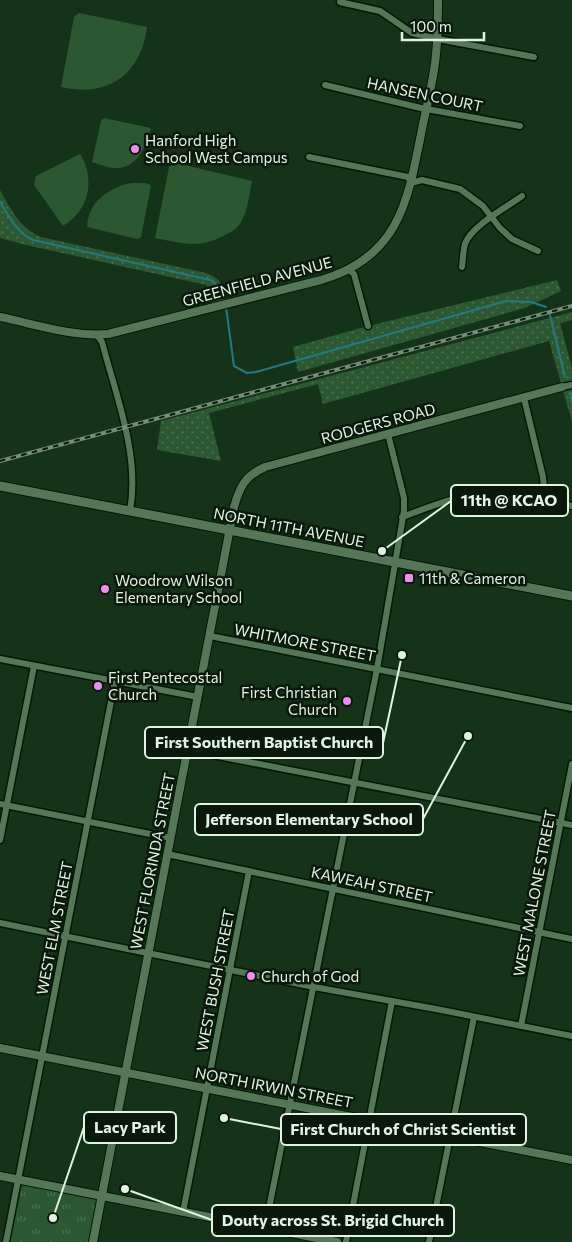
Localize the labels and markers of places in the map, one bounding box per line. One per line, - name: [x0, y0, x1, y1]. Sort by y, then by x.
- place label: Hanford High School West Campus: [145, 131, 288, 166]
- marker: Hanford High School West Campus: [129, 143, 141, 155]
- callout: 11th @ KCAO: [451, 485, 568, 516]
- place label: 11th & Cameron: [419, 569, 526, 587]
- place label: Woodrow Wilson Elementary School: [115, 571, 242, 606]
- marker: 11th & Cameron: [403, 572, 415, 584]
- marker: Woodrow Wilson Elementary School: [99, 583, 111, 595]
- place label: First Pentecostal Church: [108, 668, 222, 703]
- marker: First Pentecostal Church: [92, 680, 104, 692]
- place label: First Christian Church: [241, 683, 337, 718]
- marker: First Christian Church: [341, 695, 353, 707]
- callout: First Southern Baptist Church: [145, 727, 383, 758]
- callout: Jefferson Elementary School: [195, 804, 423, 835]
- place label: Church of God: [261, 967, 359, 985]
- marker: Church of God: [245, 970, 257, 982]
- callout: Lacy Park: [84, 1112, 176, 1143]
- callout: First Church of Christ Scientist: [281, 1114, 526, 1145]
- callout: Douty across St. Brigid Church: [212, 1205, 454, 1236]

